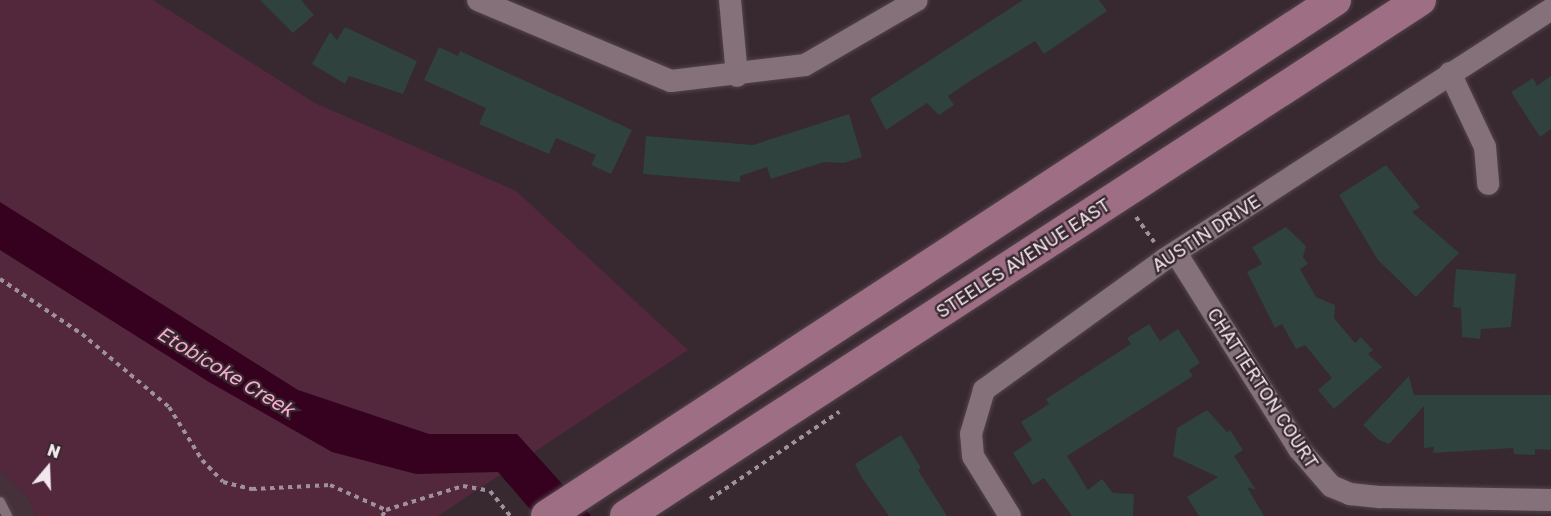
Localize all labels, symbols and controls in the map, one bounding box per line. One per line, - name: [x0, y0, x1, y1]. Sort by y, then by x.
- street label: AUSTIN DRIVE: [1148, 190, 1264, 276]
- street label: STEELES AVENUE EAST: [932, 194, 1114, 322]
- street label: CHATTERTON COURT: [1203, 304, 1323, 472]
- water label: Etobicoke Creek: [153, 321, 299, 421]
- north arrow: [18, 438, 78, 498]
- text: N: [45, 440, 63, 462]

